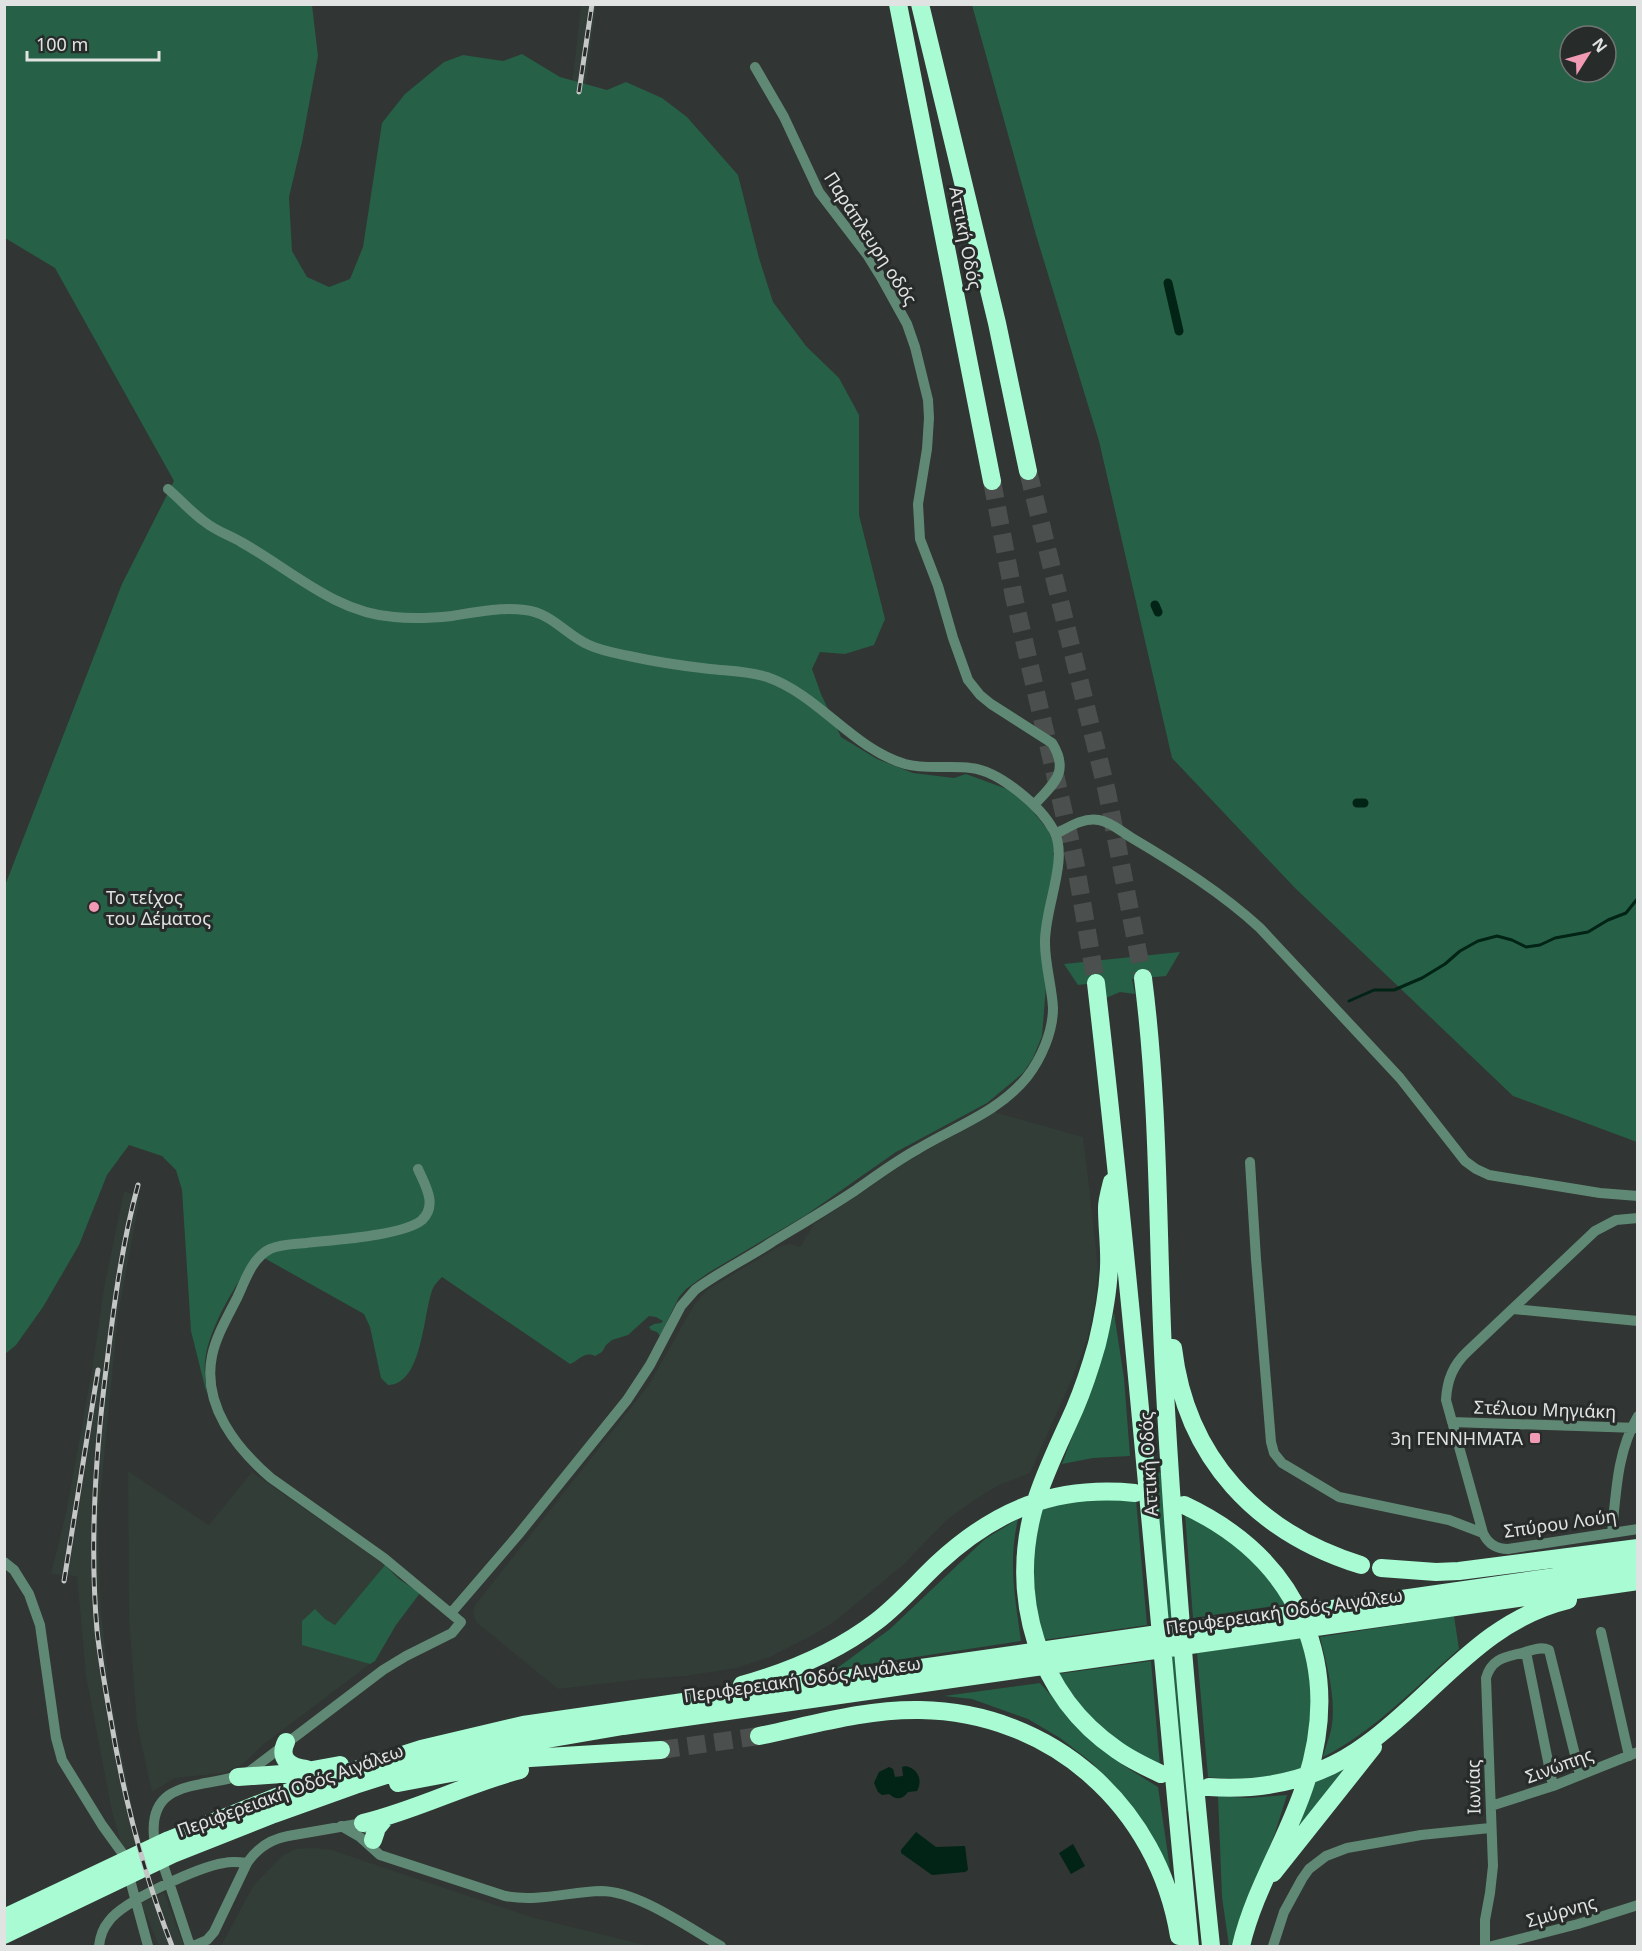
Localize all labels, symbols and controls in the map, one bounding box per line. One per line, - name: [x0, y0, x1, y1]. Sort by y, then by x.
- scale bar: [27, 24, 159, 62]
- north arrow: [1558, 24, 1618, 84]
- text: 100 m: [36, 32, 88, 56]
- text: N: [1587, 33, 1613, 57]
- street label: Παράπλευρη οδός: [819, 167, 923, 309]
- street label: Αττική Οδός: [944, 184, 988, 292]
- place label: Το τείχος του Δέματος: [106, 885, 211, 930]
- marker: Το τείχος του Δέματος: [87, 900, 101, 914]
- street label: Στέλιου Μηγιάκη: [1473, 1395, 1617, 1423]
- street label: Αττική Οδός: [1133, 1411, 1163, 1517]
- place label: 3η ΓΕΝΝΗΜΑΤΑ: [1391, 1426, 1523, 1450]
- marker: 3η ΓΕΝΝΗΜΑΤΑ: [1528, 1431, 1542, 1445]
- street label: Σπύρου Λούη: [1502, 1503, 1618, 1543]
- street label: Περιφερειακή Οδός Αιγάλεω: [1164, 1582, 1404, 1640]
- street label: Περιφερειακή Οδός Αιγάλεω: [682, 1650, 922, 1708]
- street label: Περιφερειακή Οδός Αιγάλεω: [173, 1738, 407, 1842]
- street label: Σινώπης: [1522, 1742, 1597, 1788]
- street label: Ιωνίας: [1461, 1759, 1485, 1815]
- street label: Σμύρνης: [1523, 1890, 1599, 1932]

